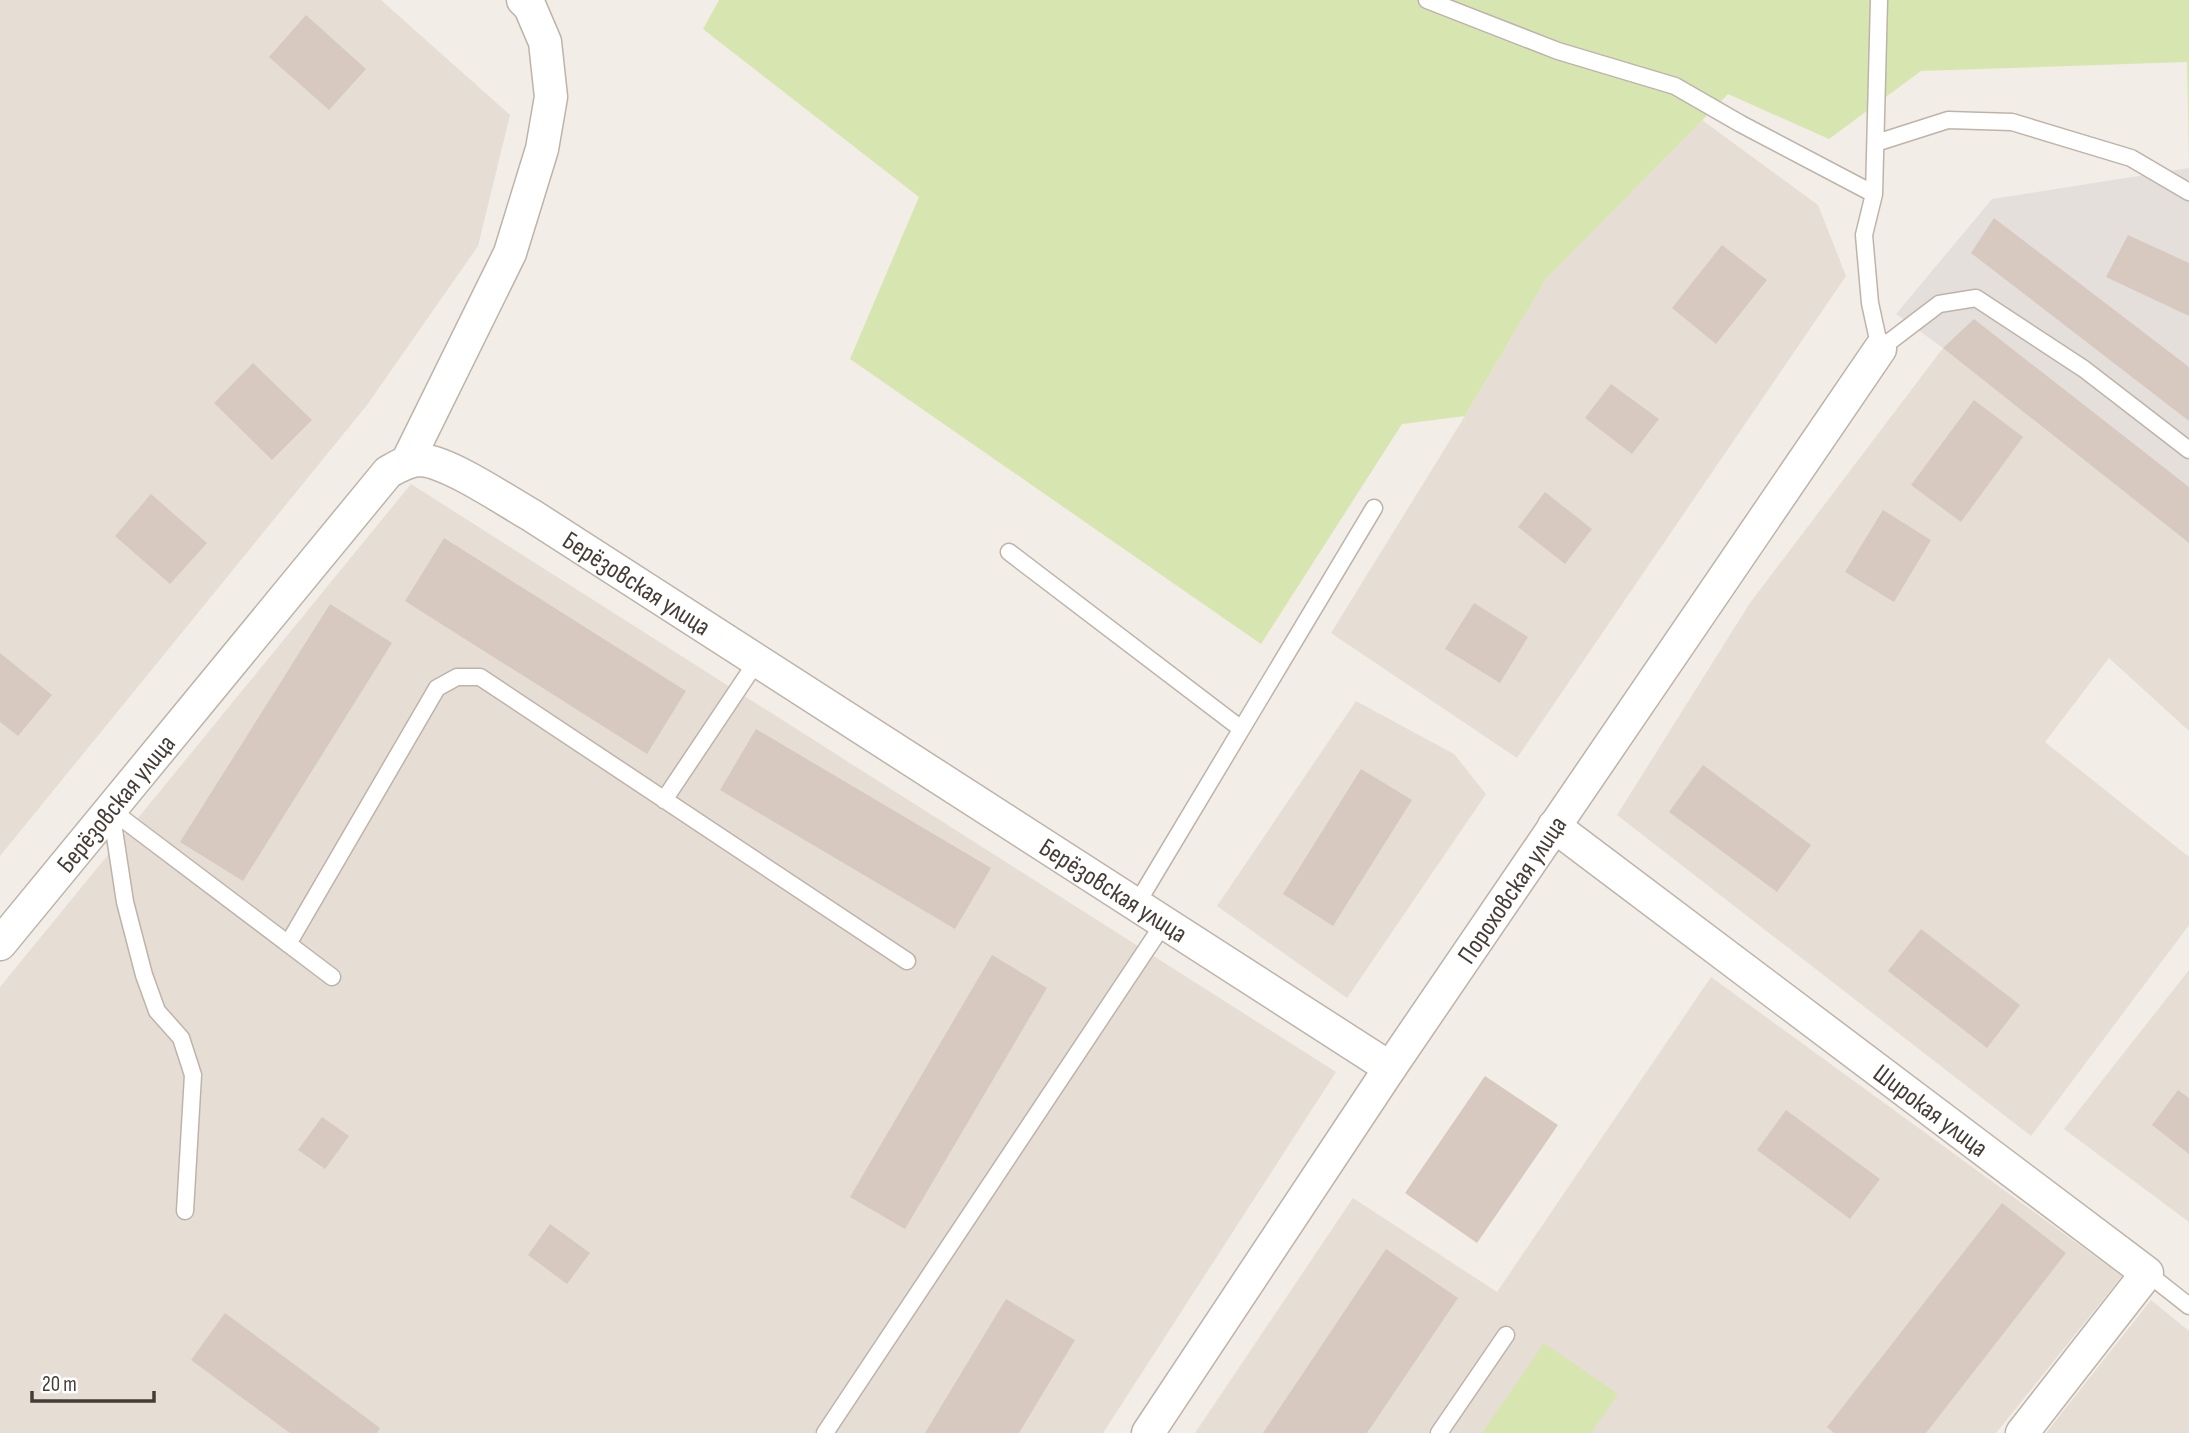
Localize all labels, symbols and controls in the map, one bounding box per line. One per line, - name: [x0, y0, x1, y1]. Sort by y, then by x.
- street label: Берёзовская улица: [556, 525, 716, 643]
- street label: Берёзовская улица: [51, 729, 182, 880]
- street label: Пороховская улица: [1452, 811, 1574, 970]
- street label: Берёзовская улица: [1033, 832, 1192, 950]
- street label: Широкая улица: [1867, 1058, 1993, 1164]
- scale bar: [32, 1360, 154, 1404]
- text: 20 m: [42, 1372, 77, 1397]

